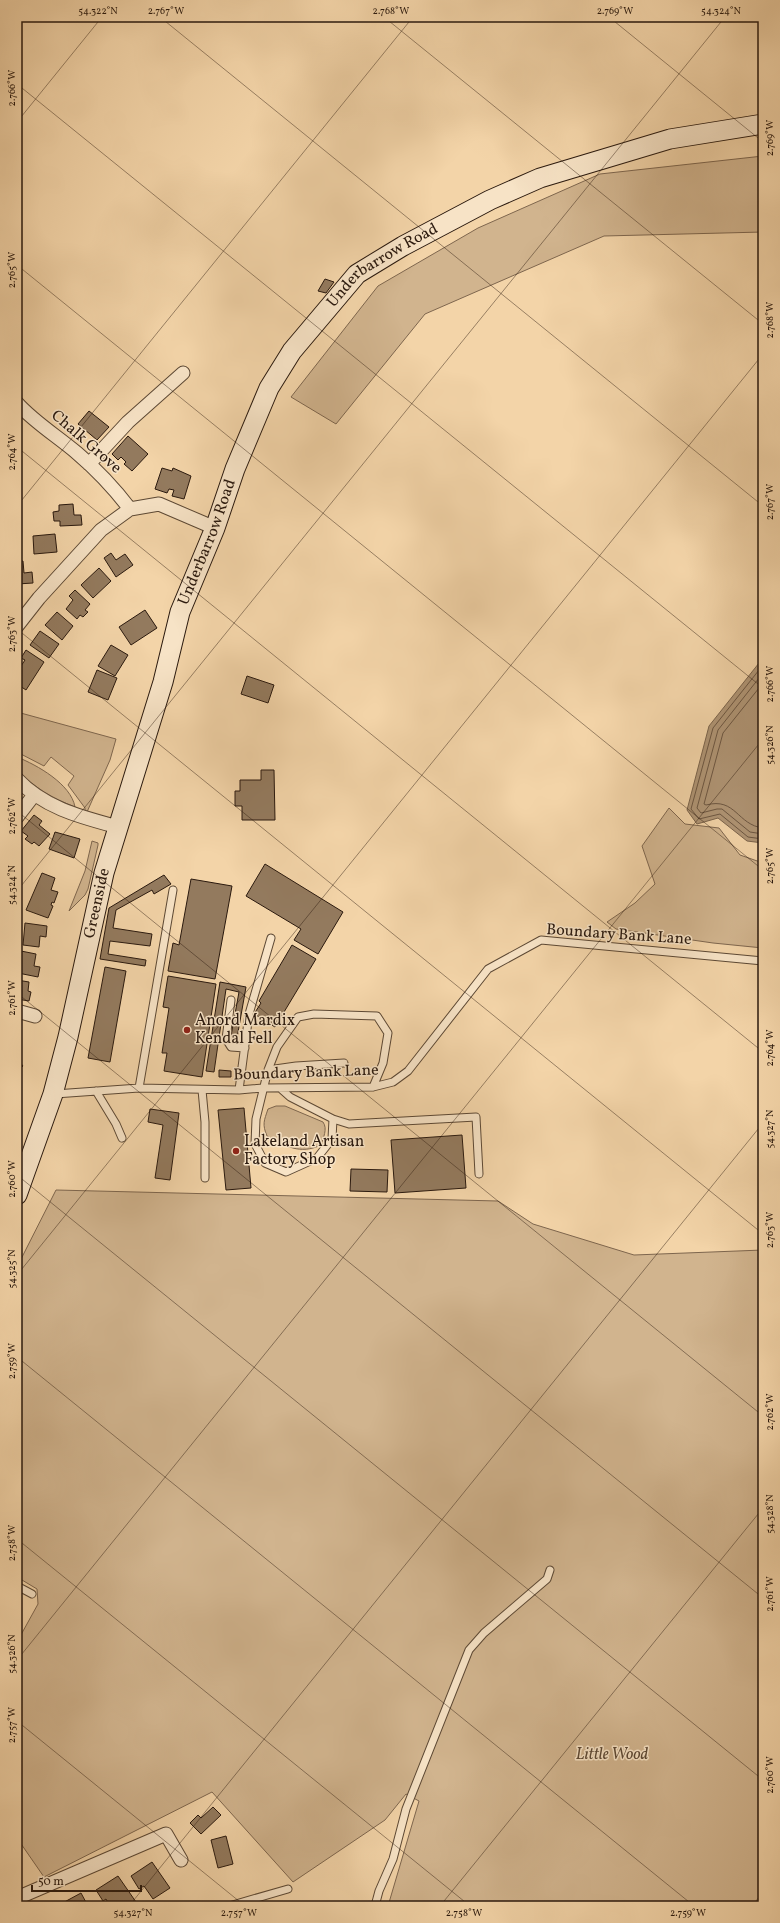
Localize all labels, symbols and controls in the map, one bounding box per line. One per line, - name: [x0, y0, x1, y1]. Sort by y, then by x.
- text: 54.322°N: [78, 4, 118, 18]
- text: 2.767°W: [148, 4, 184, 18]
- text: 2.768°W: [373, 4, 409, 18]
- text: 2.769°W: [597, 4, 633, 18]
- text: 54.324°N: [701, 4, 741, 18]
- text: 2.766°W: [5, 70, 19, 106]
- text: 2.769°W: [763, 120, 777, 156]
- street label: Underbarrow Road: [322, 218, 442, 313]
- text: 2.765°W: [5, 252, 19, 288]
- text: 2.768°W: [763, 302, 777, 338]
- street label: Chalk Grove: [46, 405, 126, 479]
- text: 2.764°W: [5, 433, 19, 471]
- street label: Underbarrow Road: [173, 476, 242, 609]
- text: 2.767°W: [763, 484, 777, 520]
- text: 2.763°W: [5, 616, 19, 652]
- text: 2.766°W: [763, 666, 777, 702]
- text: 54.326°N: [763, 725, 777, 765]
- text: 2.762°W: [5, 798, 19, 834]
- text: 2.765°W: [763, 848, 777, 884]
- text: 54.324°N: [5, 865, 19, 905]
- street label: Greenside: [79, 865, 116, 941]
- street label: Boundary Bank Lane: [546, 919, 692, 951]
- text: 2.761°W: [5, 980, 19, 1016]
- place label: Anord Mardix Kendal Fell: [195, 1010, 295, 1050]
- marker: Anord Mardix Kendal Fell: [182, 1025, 192, 1035]
- text: 2.764°W: [763, 1029, 777, 1067]
- street label: Boundary Bank Lane: [233, 1059, 379, 1087]
- text: 54.327°N: [763, 1109, 777, 1149]
- place label: Lakeland Artisan Factory Shop: [244, 1131, 364, 1171]
- marker: Lakeland Artisan Factory Shop: [231, 1146, 241, 1156]
- text: 2.760°W: [5, 1160, 19, 1198]
- text: 2.763°W: [763, 1212, 777, 1248]
- text: 54.325°N: [5, 1249, 19, 1289]
- text: 2.759°W: [5, 1343, 19, 1379]
- text: 2.762°W: [763, 1394, 777, 1430]
- text: 54.328°N: [763, 1494, 777, 1534]
- text: 2.758°W: [5, 1525, 19, 1561]
- text: 2.761°W: [763, 1576, 777, 1612]
- text: 54.326°N: [5, 1634, 19, 1674]
- text: 2.757°W: [5, 1707, 19, 1743]
- park label: Little Wood: [576, 1744, 648, 1766]
- text: 2.760°W: [763, 1756, 777, 1794]
- scale bar: [32, 1867, 141, 1893]
- text: 50 m: [38, 1874, 64, 1890]
- text: 54.327°N: [114, 1906, 153, 1920]
- text: 2.757°W: [221, 1906, 257, 1920]
- text: 2.758°W: [446, 1906, 482, 1920]
- text: 2.759°W: [670, 1906, 706, 1920]

